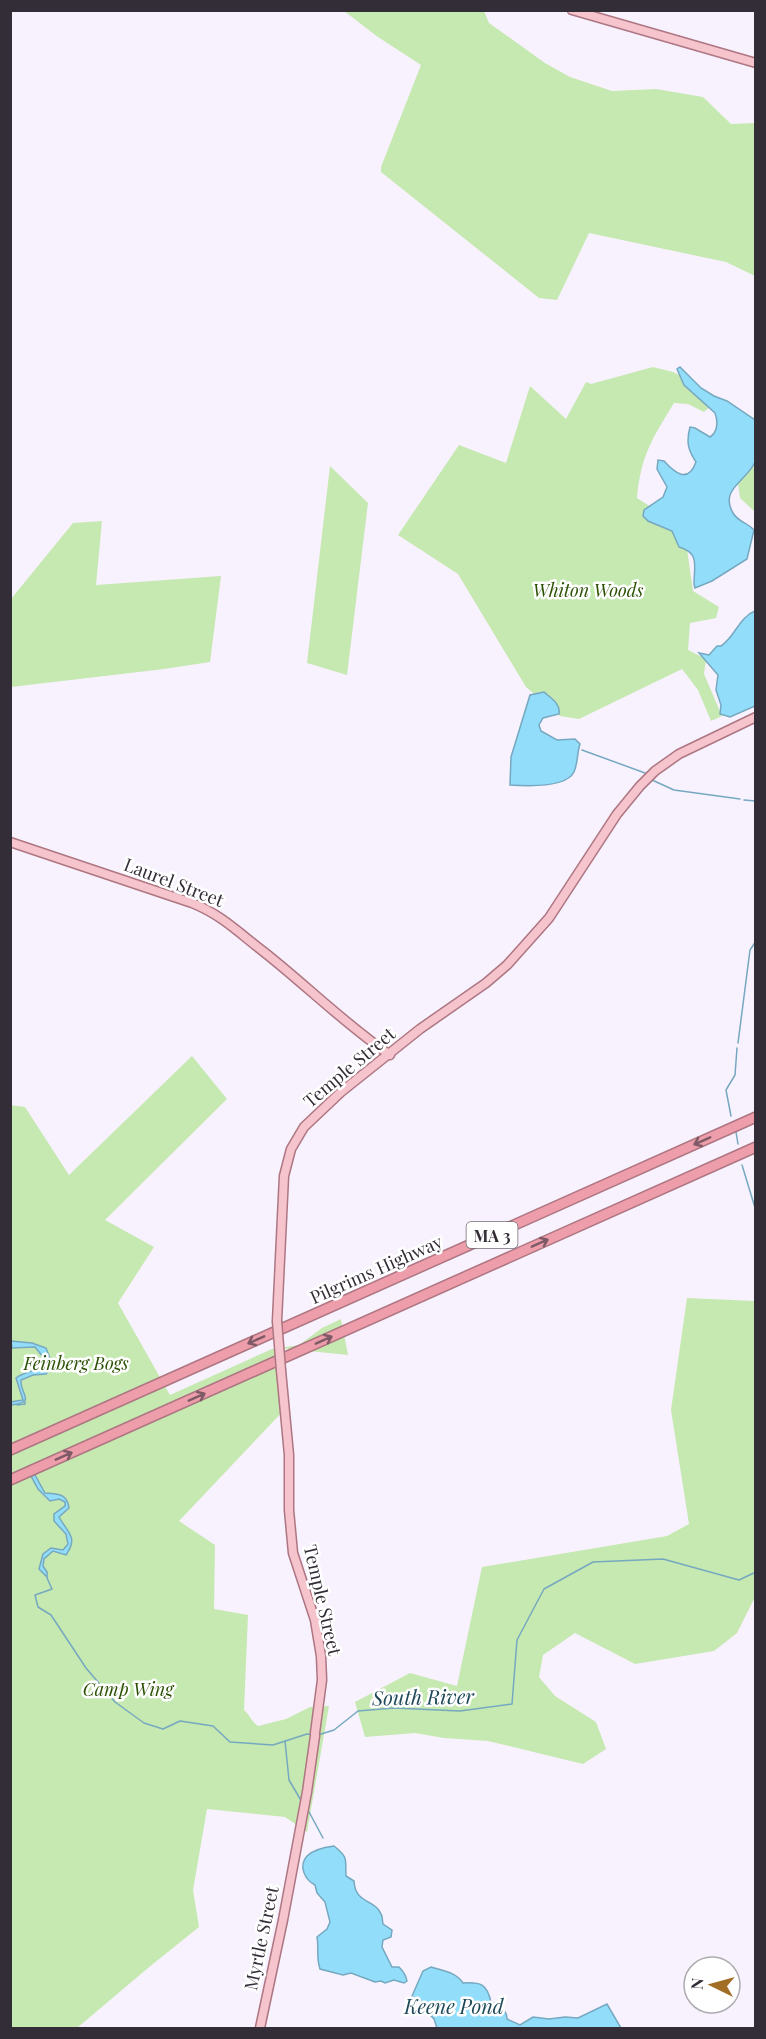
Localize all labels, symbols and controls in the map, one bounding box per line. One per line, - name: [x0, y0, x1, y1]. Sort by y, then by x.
- park label: Whiton Woods: [533, 578, 643, 602]
- street label: Laurel Street: [121, 852, 228, 912]
- street label: Temple Street: [298, 1021, 400, 1112]
- one-way arrow: [694, 1136, 712, 1148]
- road number: MA 3: [466, 1222, 518, 1248]
- street label: Pilgrims Highway: [306, 1229, 446, 1309]
- one-way arrow: [531, 1237, 549, 1248]
- one-way arrow: [314, 1333, 332, 1345]
- one-way arrow: [247, 1335, 265, 1347]
- park label: Feinberg Bogs: [22, 1351, 129, 1375]
- one-way arrow: [187, 1391, 205, 1402]
- one-way arrow: [54, 1450, 73, 1461]
- street label: Temple Street: [299, 1542, 348, 1658]
- park label: Camp Wing: [83, 1677, 175, 1701]
- water label: South River: [371, 1682, 476, 1710]
- street label: Myrtle Street: [238, 1883, 284, 1992]
- north arrow: [682, 1955, 742, 2015]
- text: N: [686, 1977, 708, 1990]
- water label: Keene Pond: [403, 1992, 505, 2019]

